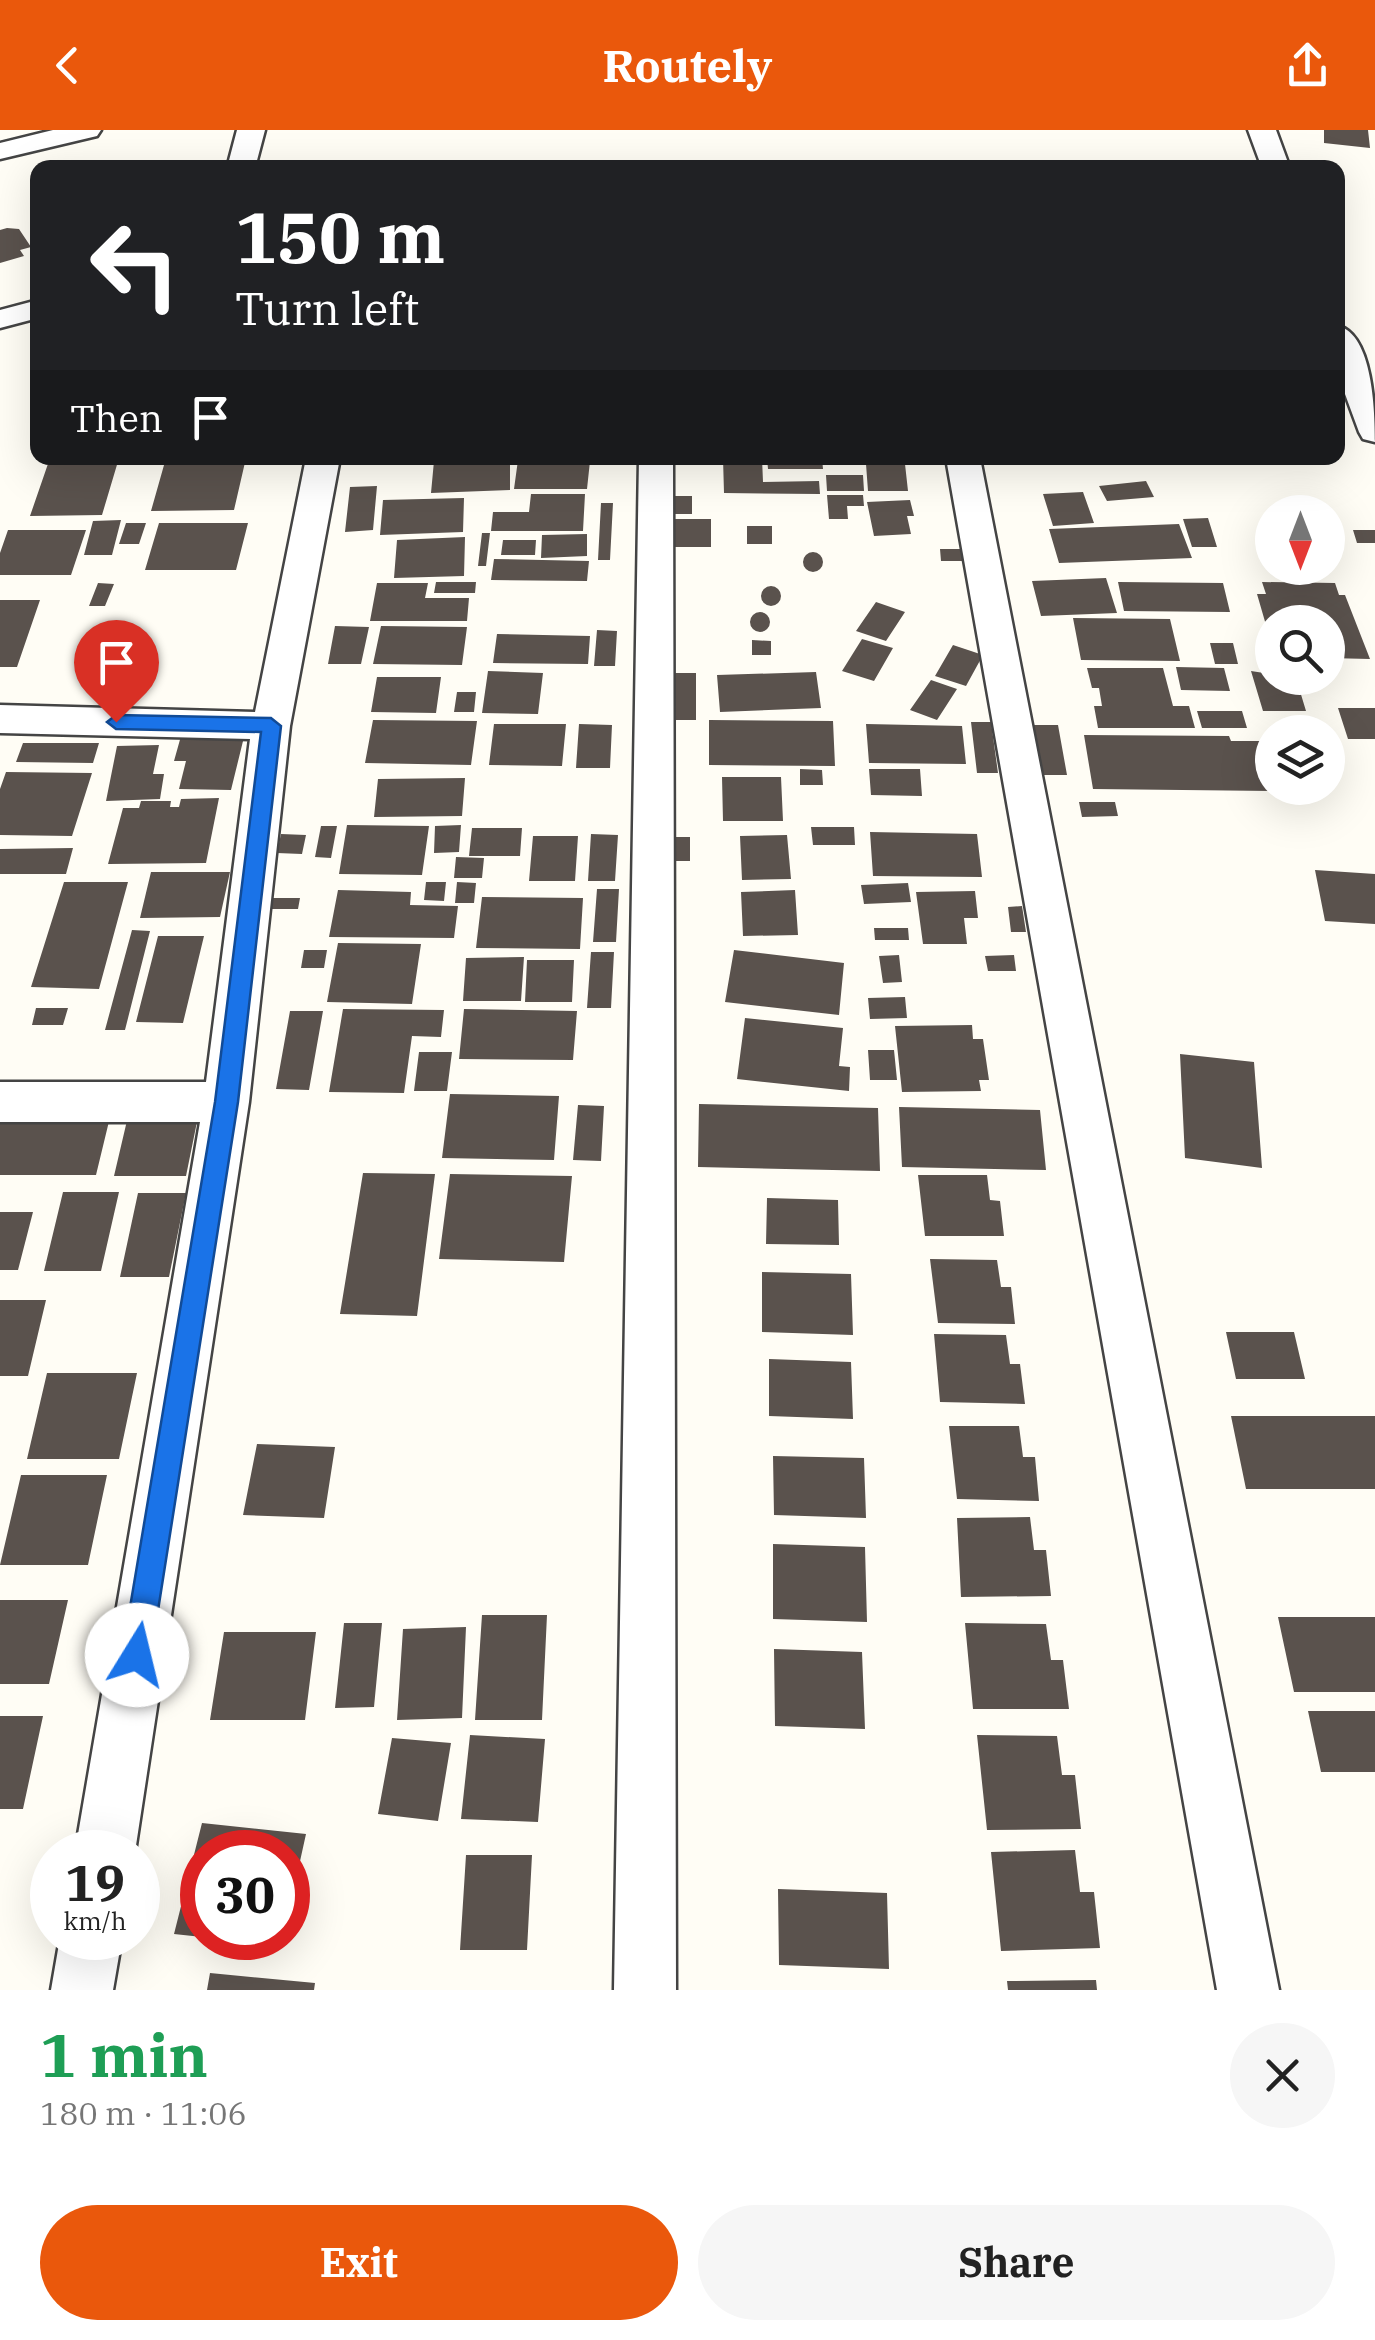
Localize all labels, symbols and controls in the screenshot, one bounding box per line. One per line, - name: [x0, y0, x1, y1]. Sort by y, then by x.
- text: Routely: [603, 36, 772, 94]
- icon: back: [40, 38, 95, 93]
- icon: share: [1280, 38, 1335, 93]
- text: 150 m: [235, 191, 445, 282]
- icon: left: [70, 200, 200, 330]
- text: Turn left: [235, 279, 419, 337]
- icon: arrive: [183, 390, 238, 445]
- text: Then: [70, 393, 163, 442]
- north arrow: [1255, 495, 1345, 585]
- map controls: [1255, 495, 1345, 805]
- button: search: [1255, 605, 1345, 695]
- pin: [74, 620, 159, 723]
- icon: arrive: [89, 635, 144, 690]
- button: layers: [1255, 715, 1345, 805]
- position arrow: [85, 1603, 189, 1707]
- speed limit sign: 30: [180, 1830, 310, 1960]
- text: 19: [65, 1850, 125, 1915]
- text: km/h: [63, 1904, 127, 1937]
- text: 1 min: [40, 2015, 208, 2094]
- button: close: [1230, 2023, 1335, 2128]
- text: 180 m · 11:06: [40, 2092, 247, 2134]
- button: Exit: [40, 2205, 678, 2320]
- button: Share: [698, 2205, 1335, 2320]

